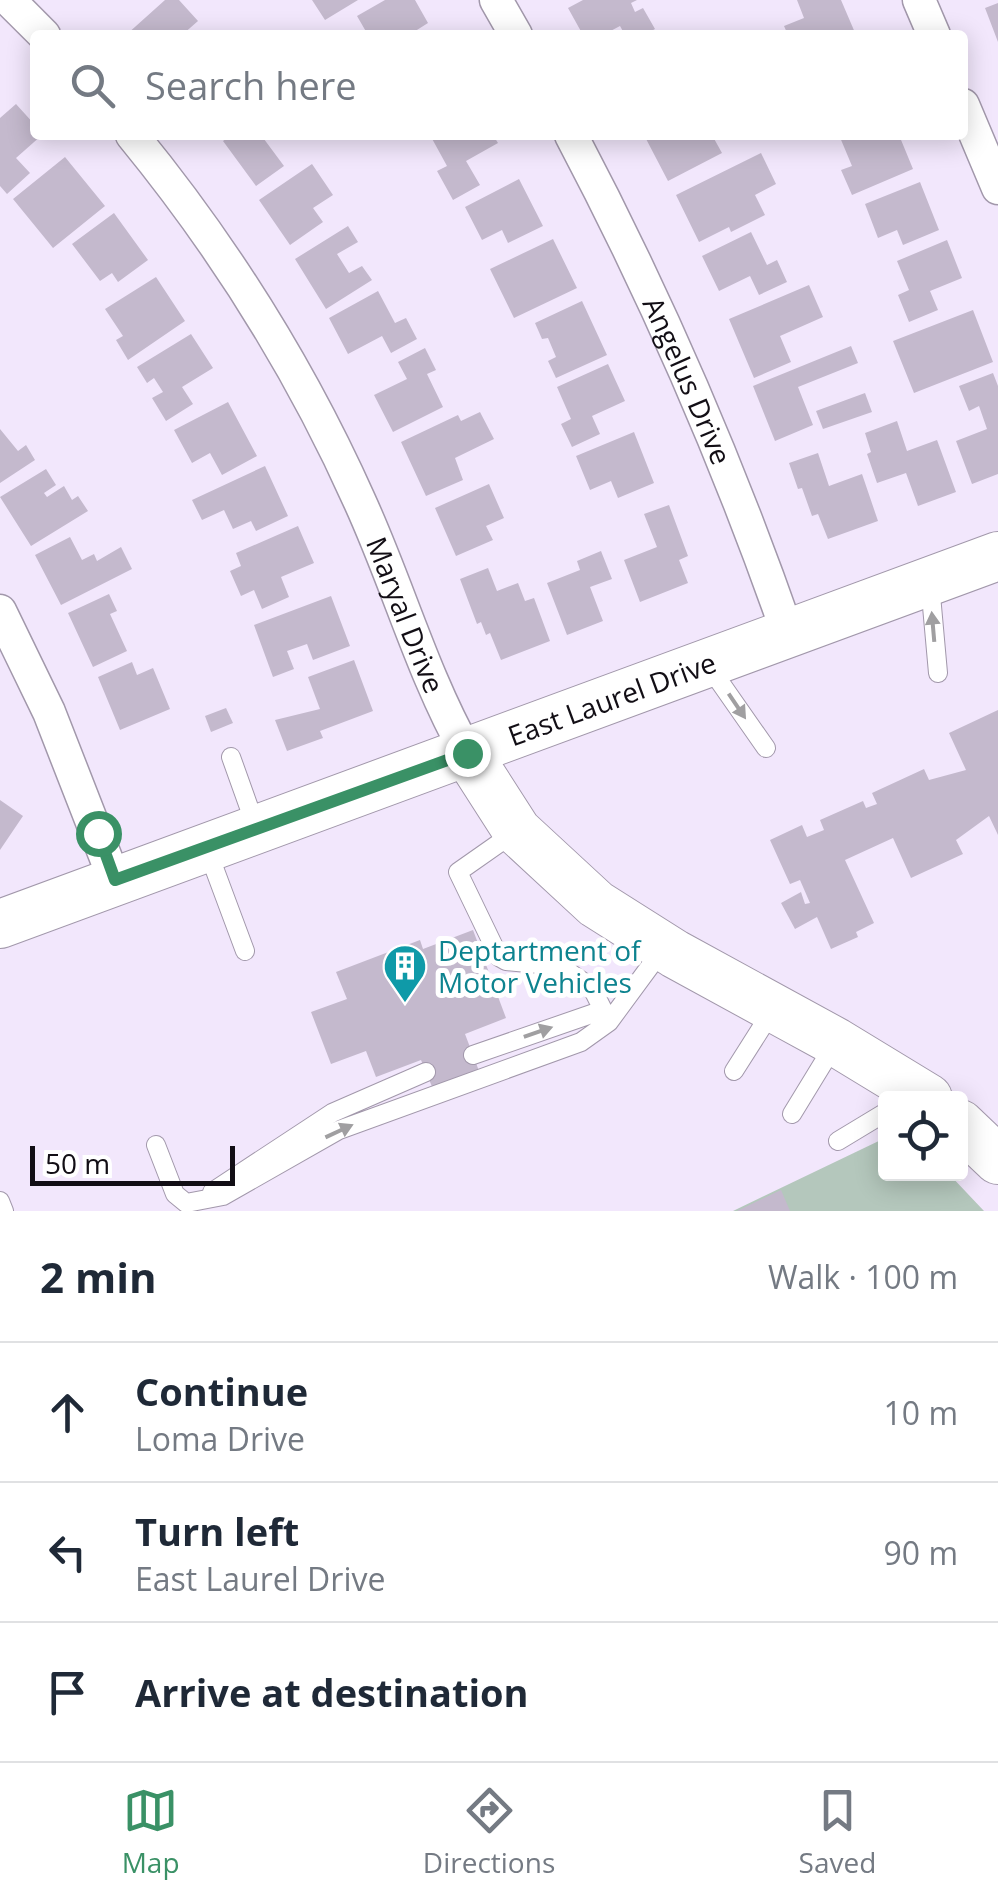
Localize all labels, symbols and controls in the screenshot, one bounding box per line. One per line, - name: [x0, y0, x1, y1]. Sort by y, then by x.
- search box: [30, 30, 968, 140]
- icon: search: [65, 58, 120, 113]
- text: Search here: [145, 59, 357, 111]
- street label: Angelus Drive: [635, 290, 741, 470]
- street label: Maryal Drive: [358, 531, 454, 699]
- one-way arrow: [925, 611, 941, 643]
- street label: East Laurel Drive: [502, 643, 721, 754]
- one-way arrow: [727, 693, 746, 720]
- route end: [445, 731, 491, 777]
- route start: [76, 811, 122, 857]
- place label: Deptartment of Motor Vehicles: [438, 931, 642, 1001]
- building icon: Deptartment of Motor Vehicles: [382, 943, 428, 1004]
- one-way arrow: [523, 1024, 553, 1039]
- map controls: [878, 1091, 968, 1181]
- button: locate: [878, 1091, 968, 1181]
- one-way arrow: [325, 1123, 354, 1140]
- scale bar: [30, 1141, 235, 1186]
- text: 50 m: [45, 1144, 110, 1182]
- text: 2 min: [40, 1248, 157, 1305]
- text: Walk · 100 m: [768, 1255, 958, 1298]
- text: Continue: [135, 1365, 308, 1417]
- icon: ahead: [40, 1385, 95, 1440]
- text: 10 m: [883, 1391, 958, 1434]
- text: Loma Drive: [135, 1417, 305, 1460]
- text: Turn left: [135, 1505, 299, 1557]
- icon: left: [40, 1525, 95, 1580]
- text: 90 m: [883, 1531, 958, 1574]
- text: East Laurel Drive: [135, 1557, 385, 1600]
- icon: arrive: [40, 1665, 95, 1720]
- text: Arrive at destination: [135, 1666, 529, 1718]
- tab: Map: [122, 1783, 180, 1881]
- tab: Directions: [423, 1783, 555, 1881]
- tab: Saved: [799, 1783, 876, 1881]

